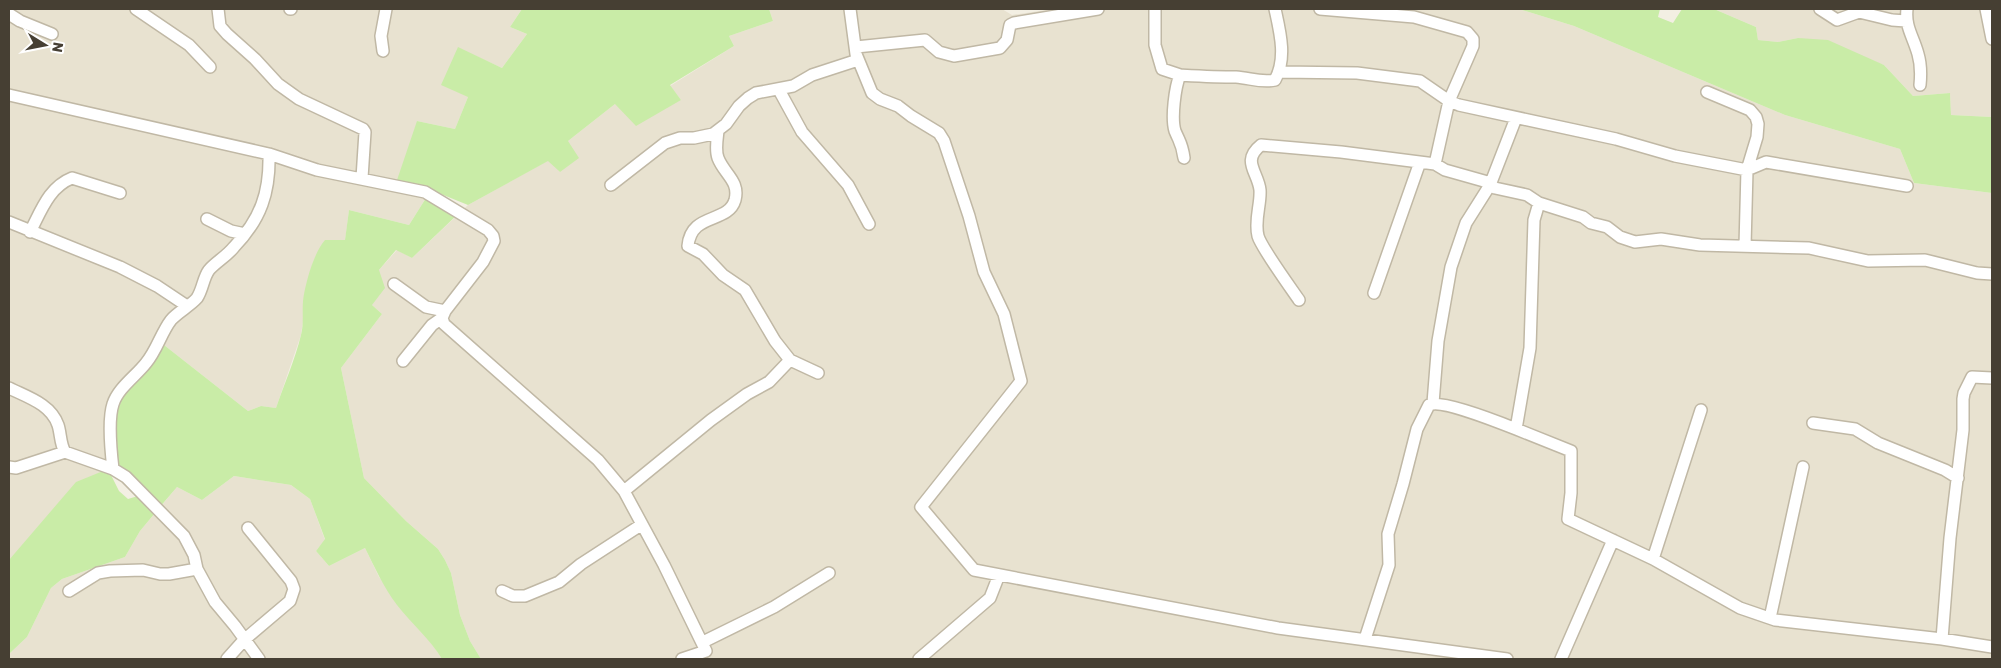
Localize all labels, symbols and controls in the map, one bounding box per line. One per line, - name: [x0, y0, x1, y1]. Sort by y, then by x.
- north arrow: [20, 20, 70, 70]
- text: N: [48, 41, 67, 54]

